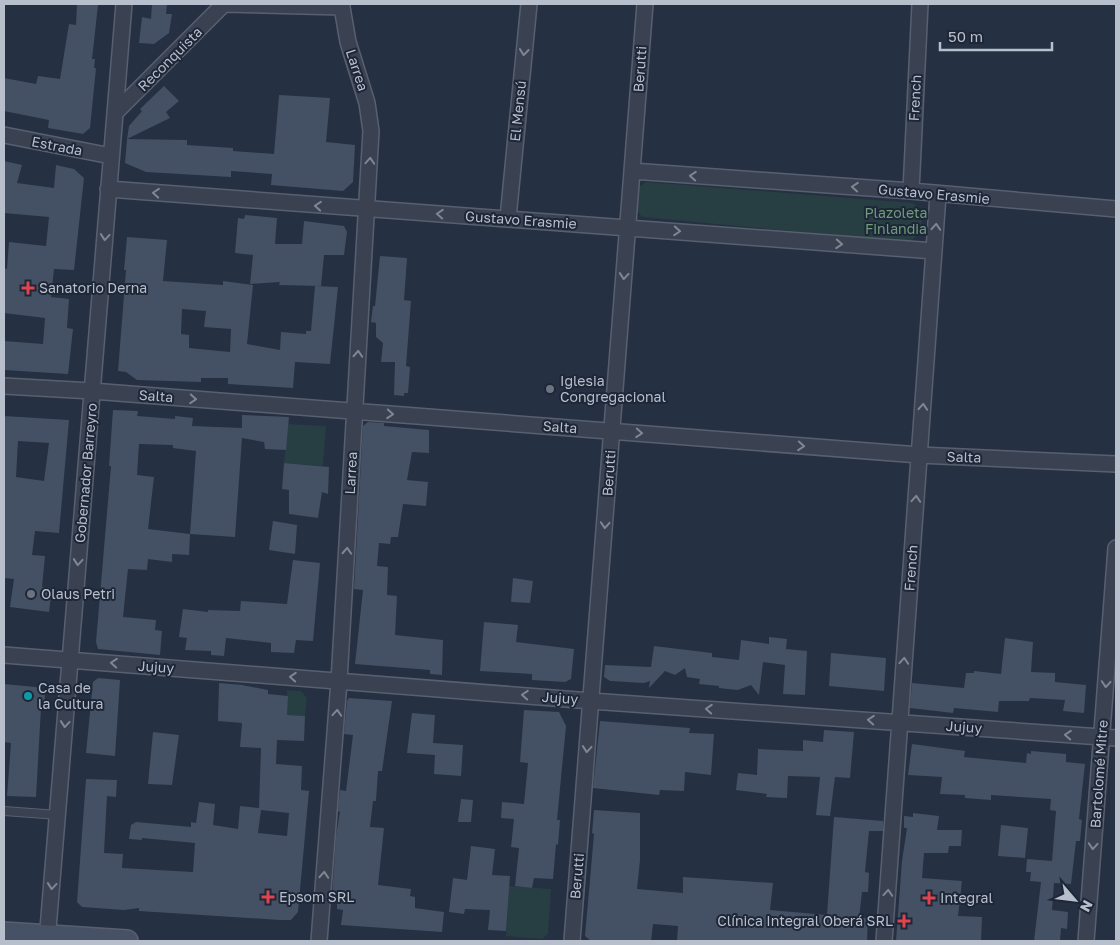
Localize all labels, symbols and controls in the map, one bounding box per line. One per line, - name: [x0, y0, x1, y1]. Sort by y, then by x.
- scale bar: [940, 20, 1052, 52]
- street label: Reconquista: [134, 23, 205, 94]
- text: 50 m: [948, 27, 983, 45]
- street label: Berutti: [629, 45, 650, 93]
- street label: Larrea: [343, 47, 372, 93]
- one-way arrow: [519, 49, 530, 57]
- street label: French: [905, 74, 924, 122]
- street label: El Mensú: [506, 80, 529, 142]
- street label: Estrada: [30, 132, 84, 159]
- one-way arrow: [364, 156, 375, 164]
- one-way arrow: [689, 170, 697, 181]
- street label: Gustavo Erasmie: [878, 180, 991, 207]
- one-way arrow: [851, 182, 859, 193]
- one-way arrow: [152, 187, 160, 198]
- one-way arrow: [314, 200, 322, 211]
- park label: Plazoleta Finlandia: [864, 204, 928, 237]
- street label: Gustavo Erasmie: [465, 207, 577, 232]
- one-way arrow: [436, 209, 444, 220]
- one-way arrow: [930, 223, 941, 231]
- one-way arrow: [673, 225, 681, 236]
- one-way arrow: [99, 234, 110, 242]
- one-way arrow: [835, 238, 843, 249]
- one-way arrow: [619, 272, 630, 280]
- place label: Sanatorio Derna: [39, 279, 147, 296]
- marker: Sanatorio Derna: [21, 281, 35, 295]
- one-way arrow: [353, 350, 364, 358]
- place label: Iglesia Congregacional: [560, 372, 666, 405]
- marker: Iglesia Congregacional: [544, 383, 556, 395]
- street label: Salta: [138, 386, 174, 405]
- one-way arrow: [189, 393, 197, 404]
- street label: Gobernador Barreyro: [71, 402, 100, 544]
- one-way arrow: [917, 402, 928, 410]
- one-way arrow: [386, 409, 394, 420]
- street label: Salta: [542, 417, 578, 436]
- one-way arrow: [636, 428, 644, 439]
- one-way arrow: [798, 440, 806, 451]
- street label: Salta: [946, 447, 982, 466]
- street label: Berutti: [598, 449, 619, 497]
- street label: Larrea: [341, 451, 360, 495]
- one-way arrow: [910, 494, 921, 502]
- one-way arrow: [599, 522, 610, 530]
- street label: French: [900, 544, 921, 592]
- one-way arrow: [341, 547, 352, 555]
- one-way arrow: [73, 558, 84, 566]
- place label: Olaus Petri: [41, 585, 115, 602]
- marker: Olaus Petri: [25, 588, 37, 600]
- one-way arrow: [899, 656, 910, 664]
- street label: Jujuy: [137, 657, 175, 676]
- one-way arrow: [109, 658, 117, 669]
- one-way arrow: [289, 672, 297, 683]
- place label: Casa de la Cultura: [38, 679, 103, 712]
- one-way arrow: [1101, 680, 1112, 688]
- street label: Jujuy: [541, 688, 579, 707]
- marker: Casa de la Cultura: [22, 690, 34, 702]
- one-way arrow: [521, 690, 529, 701]
- one-way arrow: [704, 703, 712, 714]
- one-way arrow: [331, 709, 342, 717]
- one-way arrow: [866, 715, 874, 726]
- street label: Jujuy: [945, 717, 983, 736]
- street label: Bartolomé Mitre: [1086, 719, 1111, 829]
- one-way arrow: [60, 720, 71, 728]
- one-way arrow: [1063, 729, 1071, 740]
- one-way arrow: [582, 745, 593, 753]
- one-way arrow: [1088, 842, 1099, 850]
- street label: Berutti: [566, 852, 587, 900]
- one-way arrow: [318, 871, 329, 879]
- north arrow: [1050, 875, 1100, 925]
- one-way arrow: [46, 882, 57, 890]
- place label: Epsom SRL: [279, 888, 354, 905]
- one-way arrow: [882, 888, 893, 896]
- place label: Integral: [940, 889, 993, 906]
- marker: Epsom SRL: [261, 890, 275, 904]
- marker: Integral: [922, 891, 936, 905]
- text: N: [1077, 898, 1097, 915]
- place label: Clínica Integral Oberá SRL: [717, 912, 893, 929]
- marker: Clínica Integral Oberá SRL: [897, 914, 911, 928]

